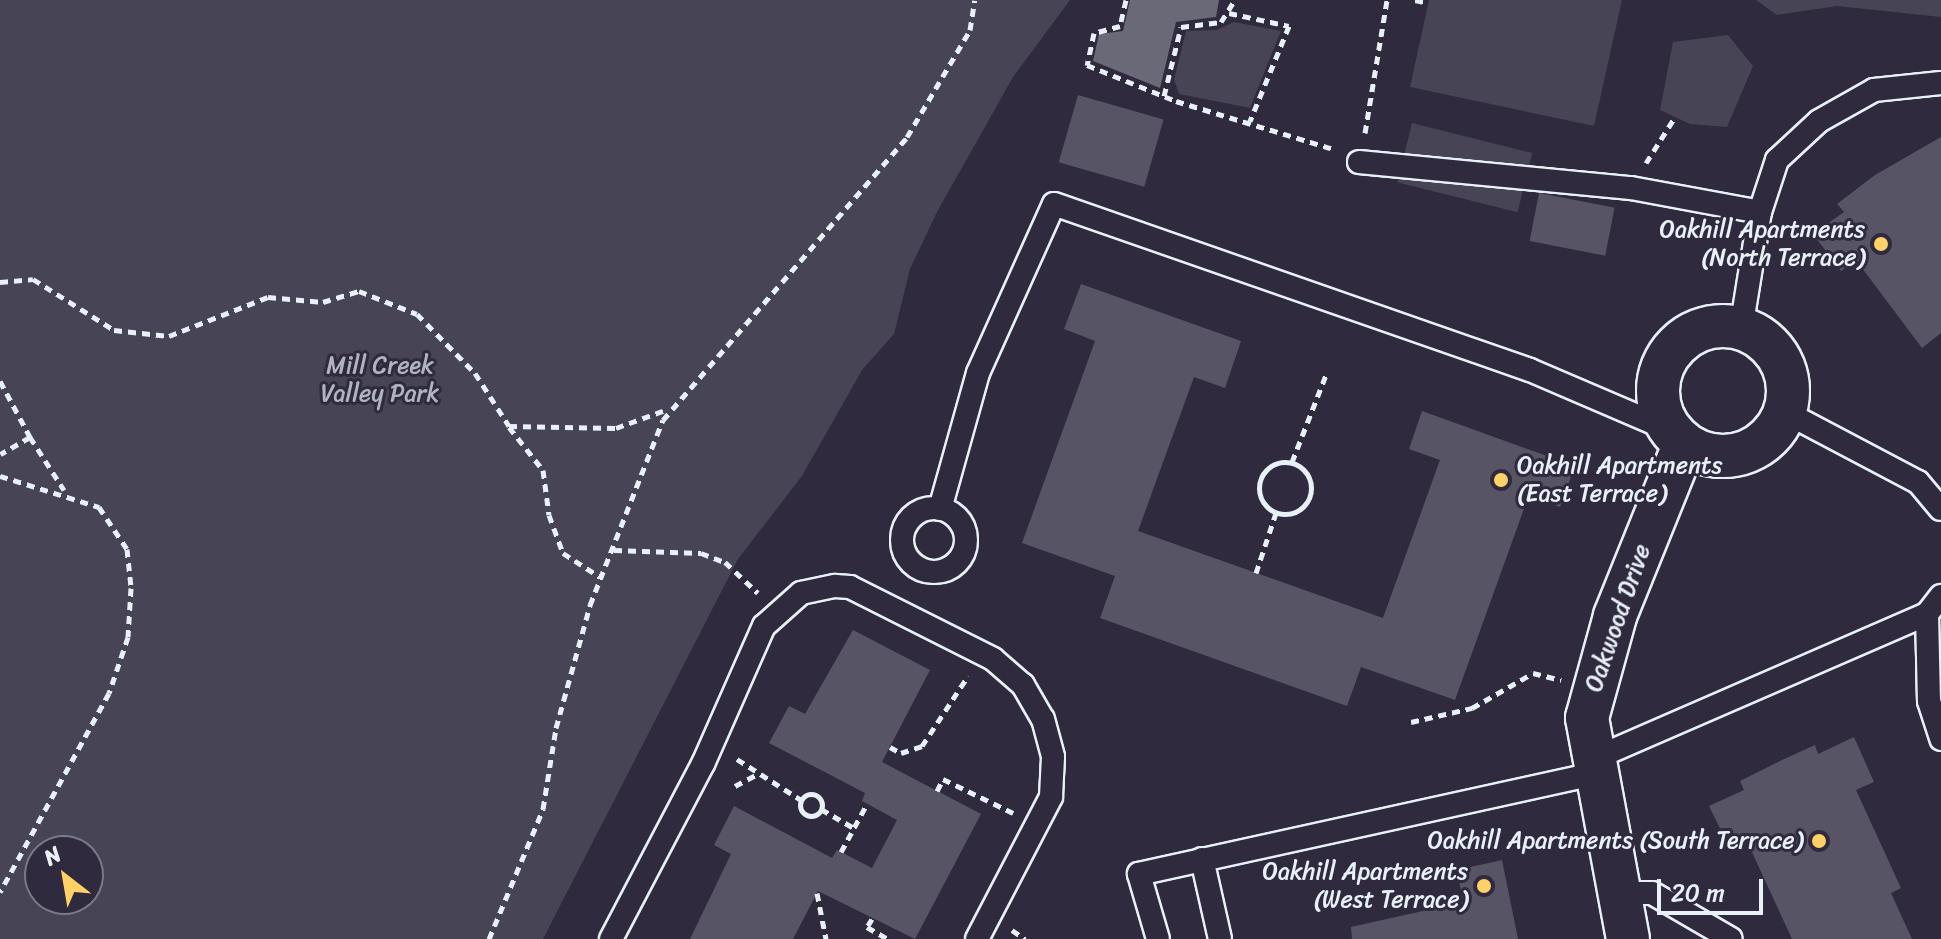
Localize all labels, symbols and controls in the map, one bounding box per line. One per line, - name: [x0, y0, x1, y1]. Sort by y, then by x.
- place label: Oakhill Apartments (North Terrace): [1661, 216, 1865, 272]
- marker: Oakhill Apartments (North Terrace): [1872, 235, 1890, 253]
- park label: Mill Creek Valley Park: [321, 352, 439, 408]
- place label: Oakhill Apartments (East Terrace): [1517, 452, 1721, 508]
- marker: Oakhill Apartments (East Terrace): [1492, 471, 1510, 489]
- street label: Oakwood Drive: [1579, 540, 1657, 696]
- place label: Oakhill Apartments (South Terrace): [1428, 827, 1803, 855]
- marker: Oakhill Apartments (South Terrace): [1810, 832, 1828, 850]
- north arrow: [24, 835, 104, 915]
- text: N: [36, 835, 69, 876]
- place label: Oakhill Apartments (West Terrace): [1264, 858, 1468, 914]
- scale bar: [1661, 863, 1767, 913]
- text: 20 m: [1671, 872, 1725, 914]
- marker: Oakhill Apartments (West Terrace): [1475, 877, 1493, 895]

